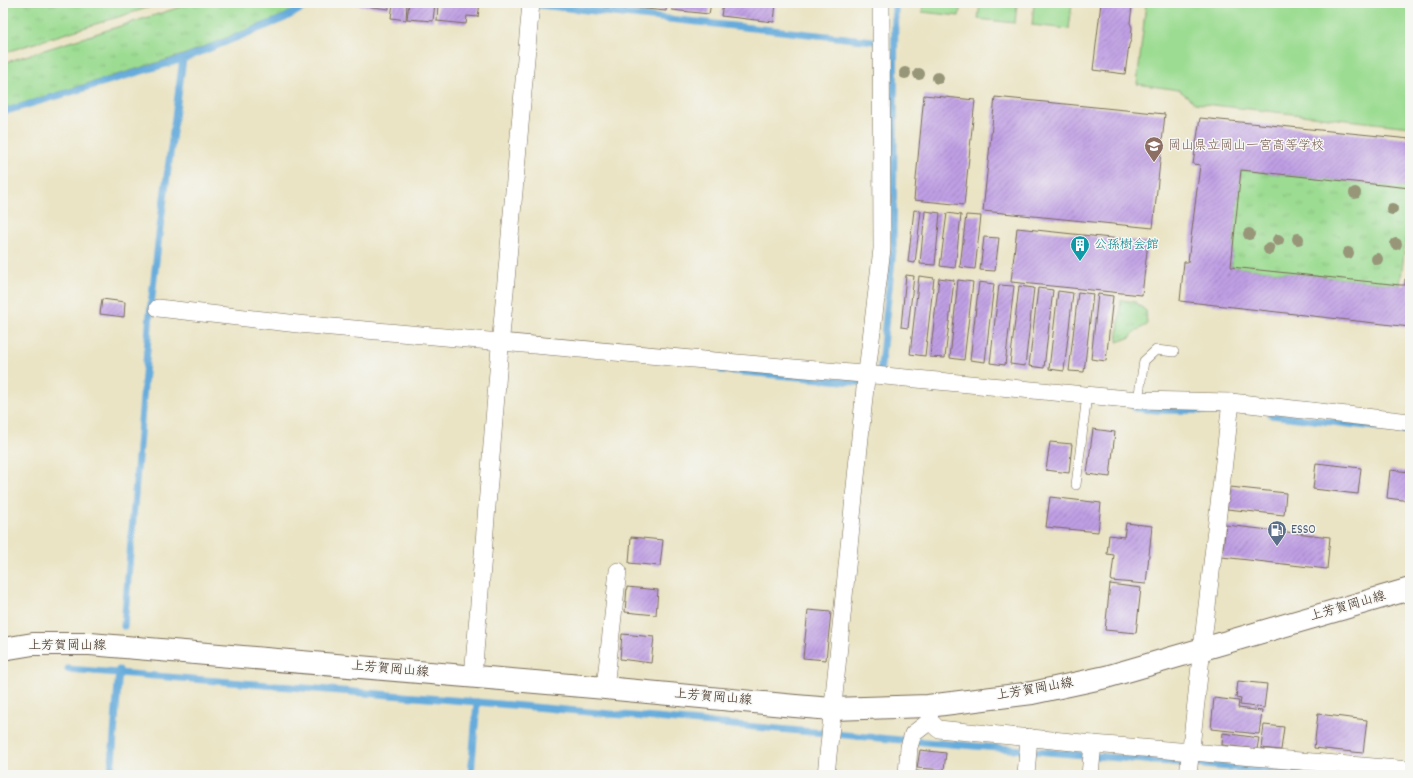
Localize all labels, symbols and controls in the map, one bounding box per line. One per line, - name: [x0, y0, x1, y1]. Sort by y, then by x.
- school or university icon: 岡山県立岡山一宮高等学校: [1143, 135, 1165, 163]
- place label: 岡山県立岡山一宮高等学校: [1168, 137, 1324, 156]
- building icon: 公孫樹会館: [1069, 234, 1091, 262]
- place label: 公孫樹会館: [1094, 236, 1159, 255]
- fuel station icon: ESSO: [1266, 519, 1288, 547]
- place label: ESSO: [1291, 521, 1316, 540]
- street label: 上芳賀岡山線: [1308, 587, 1389, 627]
- street label: 上芳賀岡山線: [28, 637, 107, 656]
- street label: 上芳賀岡山線: [350, 657, 431, 683]
- street label: 上芳賀岡山線: [995, 674, 1076, 706]
- street label: 上芳賀岡山線: [673, 685, 754, 711]

